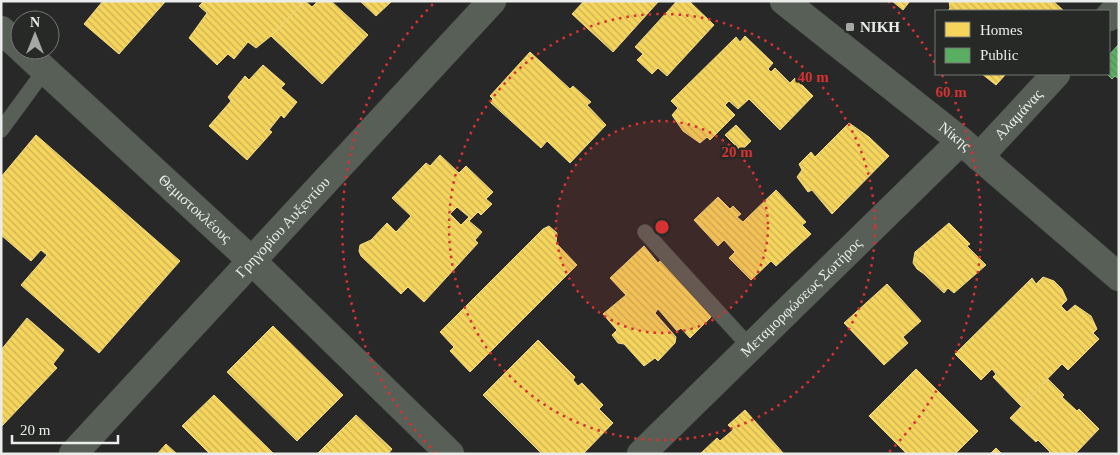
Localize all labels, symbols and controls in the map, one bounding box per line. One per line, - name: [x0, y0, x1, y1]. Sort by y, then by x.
- north arrow: [10, 10, 60, 60]
- legend: [935, 10, 1110, 75]
- text: N: [30, 15, 40, 30]
- place label: ΝΙΚΗ: [860, 19, 900, 35]
- marker: ΝΙΚΗ: [844, 21, 856, 33]
- text: Homes: [980, 22, 1023, 38]
- text: Public: [980, 47, 1019, 63]
- text: 40 m: [797, 69, 829, 85]
- text: 60 m: [935, 84, 967, 100]
- street label: Αλαμάνας: [991, 86, 1046, 143]
- street label: Νίκης: [936, 119, 974, 154]
- text: 20 m: [721, 144, 753, 160]
- street label: Θεμιστοκλέους: [155, 171, 235, 246]
- street label: Γρηγορίου Αυξεντίου: [233, 174, 333, 281]
- centre of rings: [653, 218, 671, 236]
- street label: Μεταμορφώσεως Σωτήρος: [737, 235, 865, 360]
- scale bar: [12, 412, 119, 444]
- text: 20 m: [20, 422, 51, 438]

